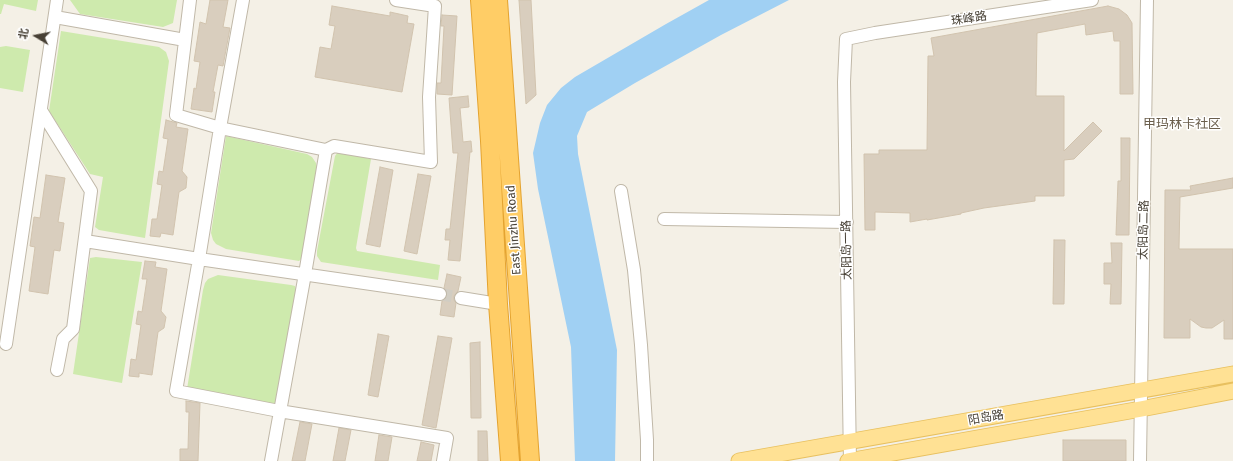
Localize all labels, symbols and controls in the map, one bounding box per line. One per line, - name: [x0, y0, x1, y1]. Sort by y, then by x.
- street label: 珠峰路: [950, 9, 988, 29]
- north arrow: [16, 16, 56, 56]
- text: 北: [16, 27, 31, 40]
- district label: 甲玛林卡社区: [1143, 116, 1221, 132]
- street label: East Jinzhu Road: [504, 185, 524, 275]
- street label: 太阳岛二路: [1136, 200, 1152, 260]
- street label: 太阳岛一路: [839, 220, 855, 280]
- street label: 阳岛路: [967, 408, 1005, 428]

